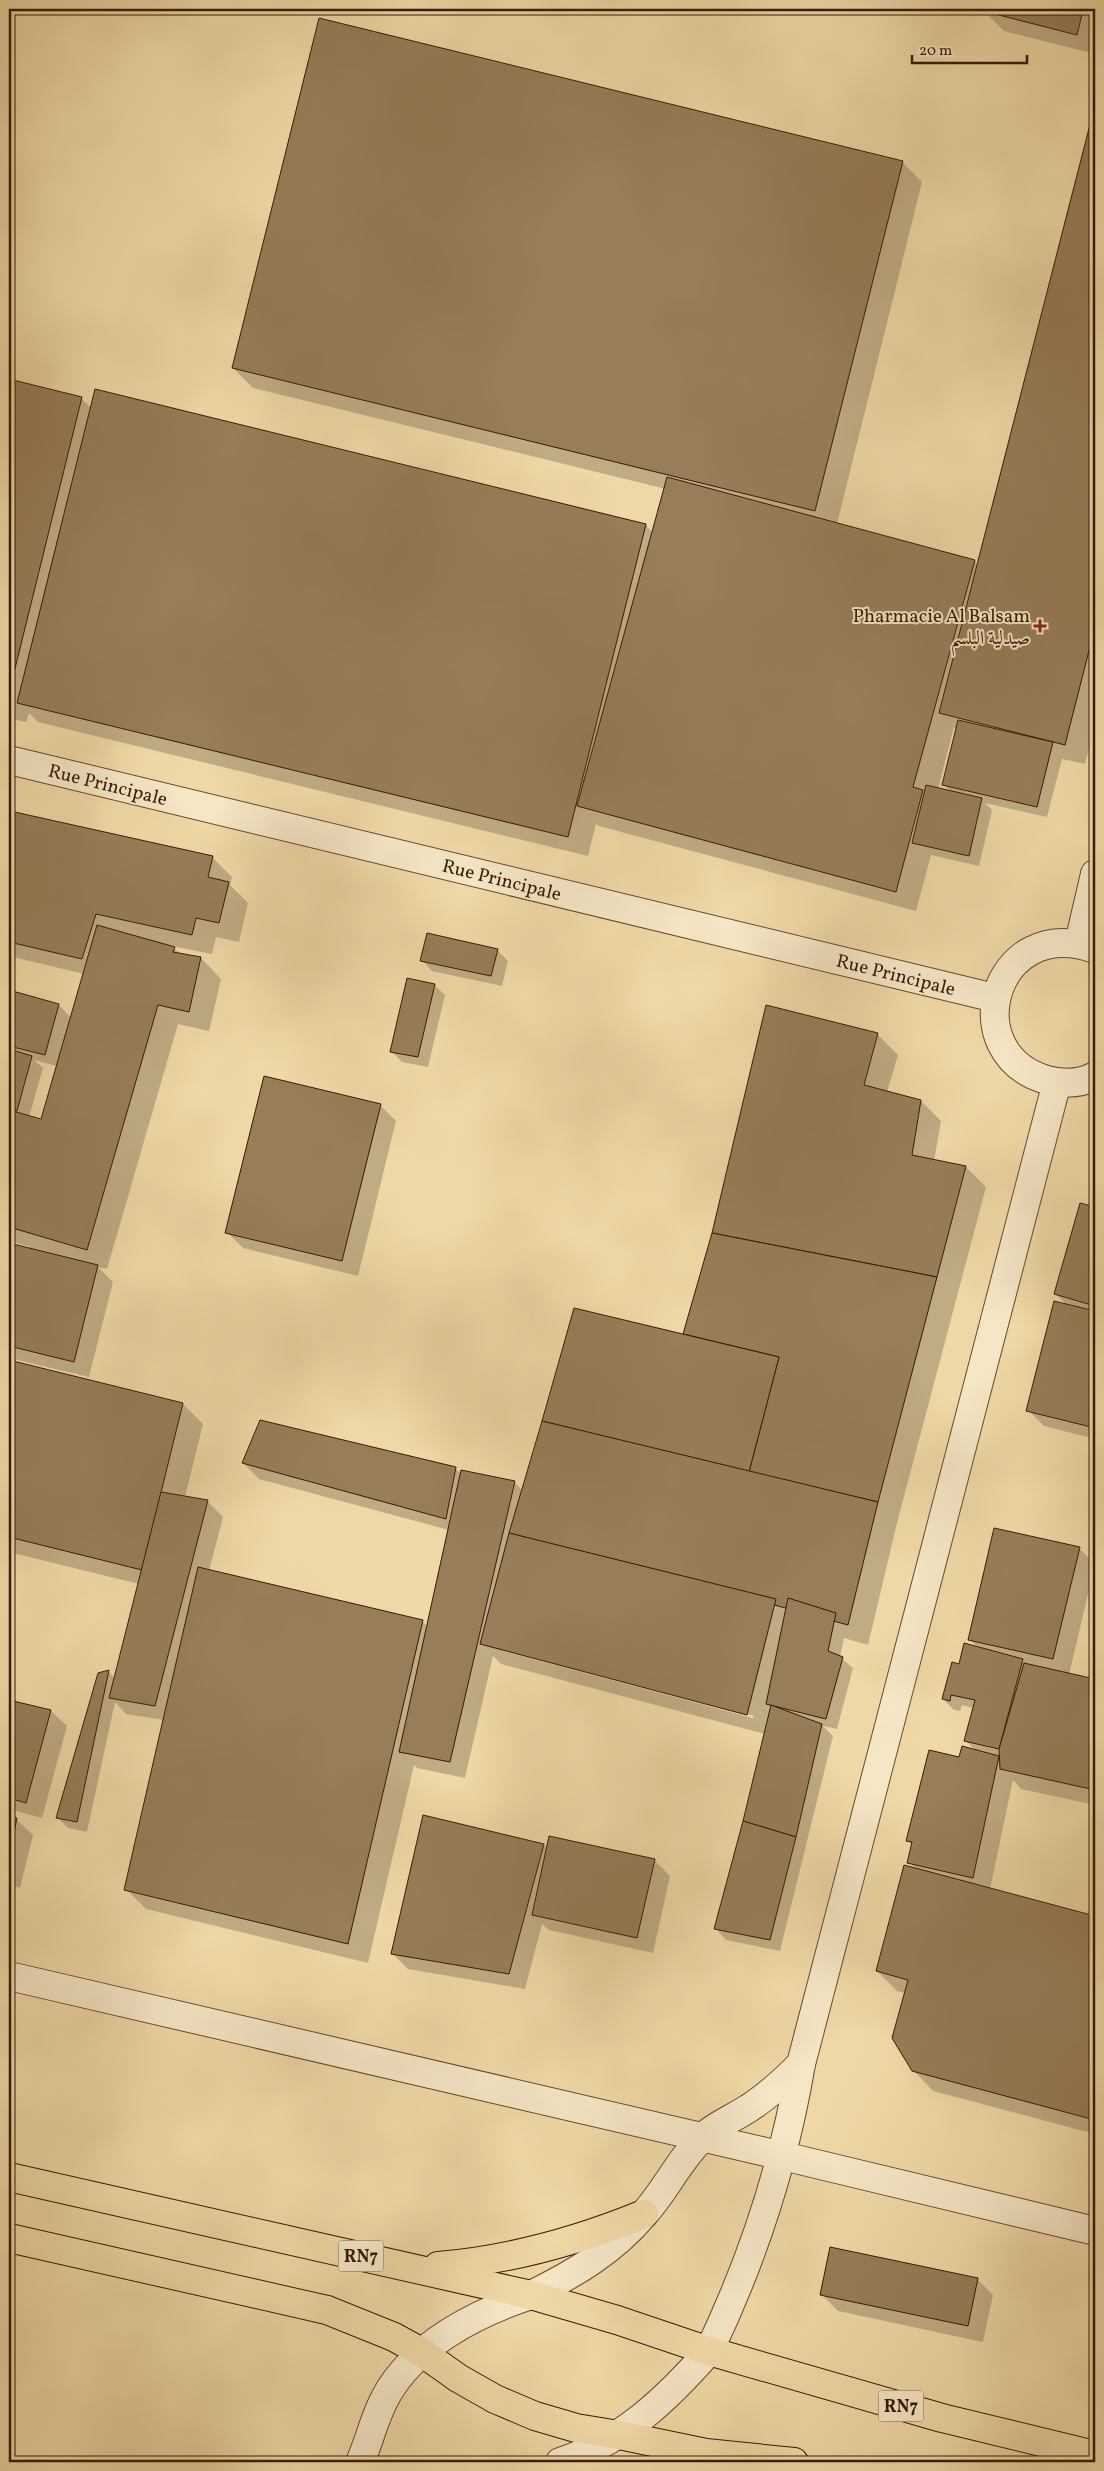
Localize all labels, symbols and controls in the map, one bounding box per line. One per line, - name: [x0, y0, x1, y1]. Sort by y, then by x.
- scale bar: [912, 32, 1026, 64]
- text: 20 m: [919, 41, 952, 62]
- place label: Pharmacie Al Balsam صيدلية البلسم: [853, 604, 1030, 657]
- marker: Pharmacie Al Balsam صيدلية البلسم: [1034, 620, 1046, 632]
- street label: Rue Principale: [45, 759, 170, 813]
- street label: Rue Principale: [439, 854, 564, 908]
- street label: Rue Principale: [833, 949, 958, 1003]
- road number: RN7: [338, 2240, 384, 2272]
- road number: RN7: [878, 2390, 924, 2422]

